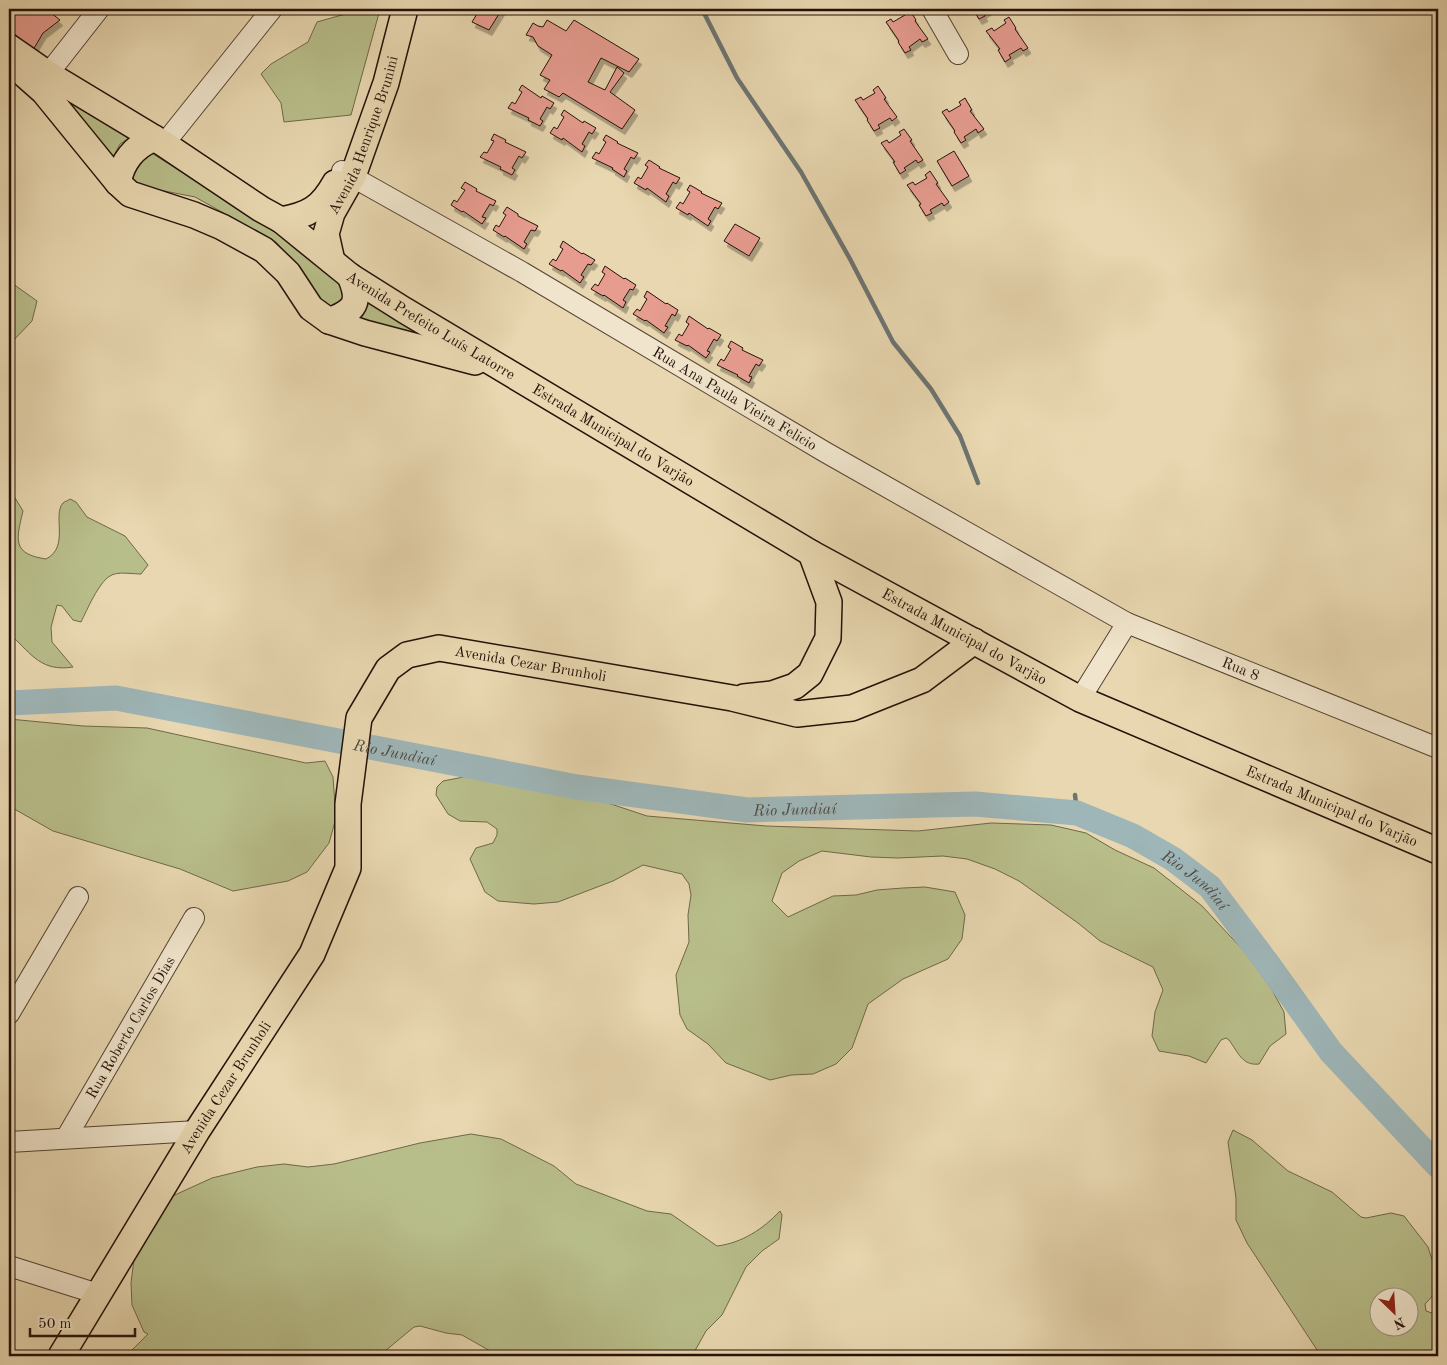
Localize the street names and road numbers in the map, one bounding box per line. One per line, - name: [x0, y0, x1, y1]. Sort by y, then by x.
- street label: Avenida Henrique Brunini: [327, 55, 402, 217]
- street label: Avenida Prefeito Luís Latorre: [343, 269, 517, 383]
- street label: Rua Ana Paula Vieira Felicio: [649, 345, 819, 454]
- street label: Estrada Municipal do Varjão: [529, 382, 696, 490]
- street label: Estrada Municipal do Varjão: [879, 587, 1049, 688]
- street label: Avenida Cezar Brunholi: [453, 645, 607, 685]
- street label: Rua 8: [1219, 656, 1261, 684]
- street label: Estrada Municipal do Varjão: [1243, 764, 1420, 850]
- street label: Rua Roberto Carlos Dias: [84, 954, 179, 1102]
- street label: Avenida Cezar Brunholi: [179, 1019, 275, 1157]

